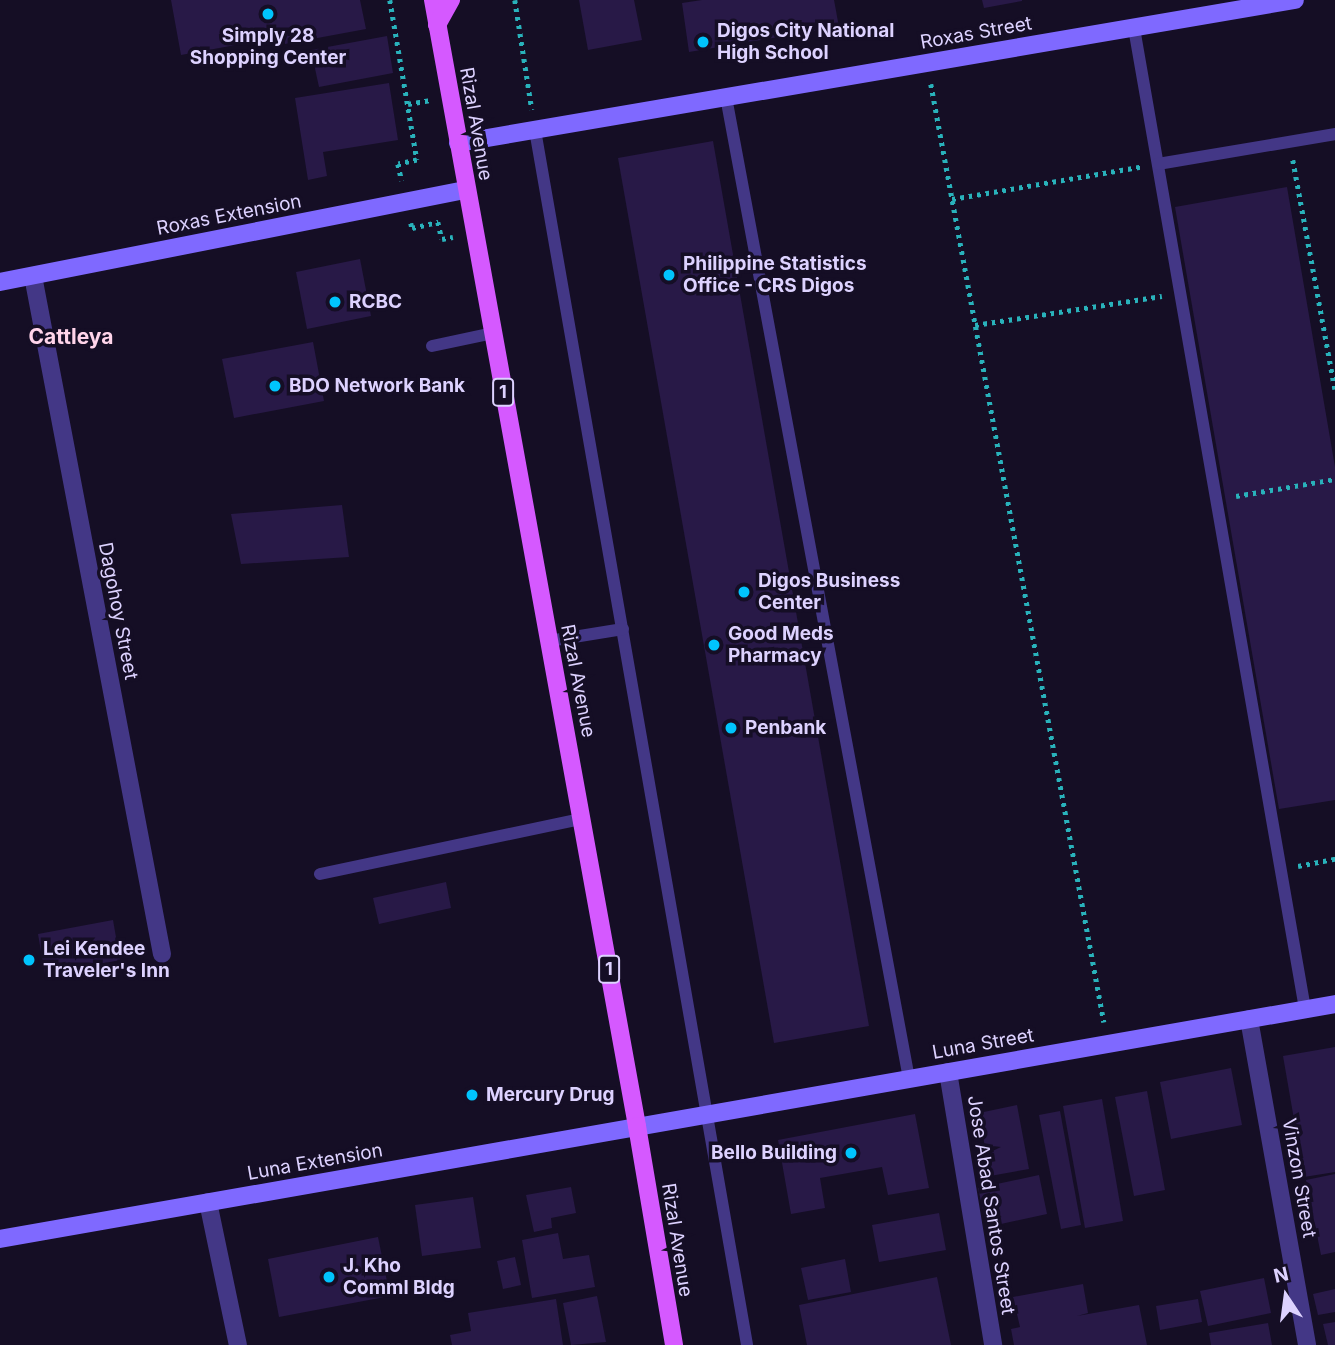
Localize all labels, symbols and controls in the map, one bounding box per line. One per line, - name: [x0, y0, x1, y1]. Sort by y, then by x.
- marker: Simply 28 Shopping Center: [260, 6, 276, 22]
- street label: Roxas Street: [918, 12, 1034, 54]
- place label: Digos City National High School: [717, 20, 894, 64]
- place label: Simply 28 Shopping Center: [190, 25, 346, 69]
- marker: Digos City National High School: [695, 34, 711, 50]
- street label: Rizal Avenue: [455, 66, 497, 182]
- street label: Roxas Extension: [155, 190, 303, 240]
- place label: Philippine Statistics Office - CRS Digos: [683, 253, 867, 297]
- marker: Philippine Statistics Office - CRS Digos: [661, 267, 677, 283]
- place label: RCBC: [349, 291, 402, 313]
- marker: RCBC: [327, 294, 343, 310]
- district label: Cattleya: [29, 324, 113, 350]
- place label: BDO Network Bank: [289, 375, 465, 397]
- marker: BDO Network Bank: [267, 378, 283, 394]
- road number: 1: [491, 378, 515, 406]
- street label: Dagohoy Street: [94, 540, 142, 682]
- place label: Digos Business Center: [758, 570, 900, 614]
- marker: Digos Business Center: [736, 584, 752, 600]
- street label: Rizal Avenue: [556, 623, 600, 739]
- place label: Good Meds Pharmacy: [728, 623, 834, 667]
- marker: Good Meds Pharmacy: [706, 637, 722, 653]
- place label: Penbank: [745, 717, 826, 739]
- marker: Penbank: [723, 720, 739, 736]
- place label: Lei Kendee Traveler's Inn: [43, 938, 170, 982]
- marker: Lei Kendee Traveler's Inn: [21, 952, 37, 968]
- road number: 1: [597, 954, 621, 984]
- street label: Luna Street: [930, 1024, 1036, 1064]
- place label: Mercury Drug: [486, 1084, 615, 1106]
- marker: Mercury Drug: [464, 1087, 480, 1103]
- street label: Jose Abad Santos Street: [962, 1094, 1020, 1316]
- street label: Vinzon Street: [1277, 1117, 1321, 1239]
- street label: Luna Extension: [246, 1139, 384, 1185]
- place label: Bello Building: [711, 1142, 837, 1164]
- marker: Bello Building: [843, 1145, 859, 1161]
- street label: Rizal Avenue: [657, 1182, 697, 1298]
- place label: J. Kho Comml Bldg: [343, 1255, 455, 1299]
- north arrow: [1251, 1261, 1321, 1331]
- text: N: [1272, 1262, 1291, 1288]
- marker: J. Kho Comml Bldg: [321, 1269, 337, 1285]

